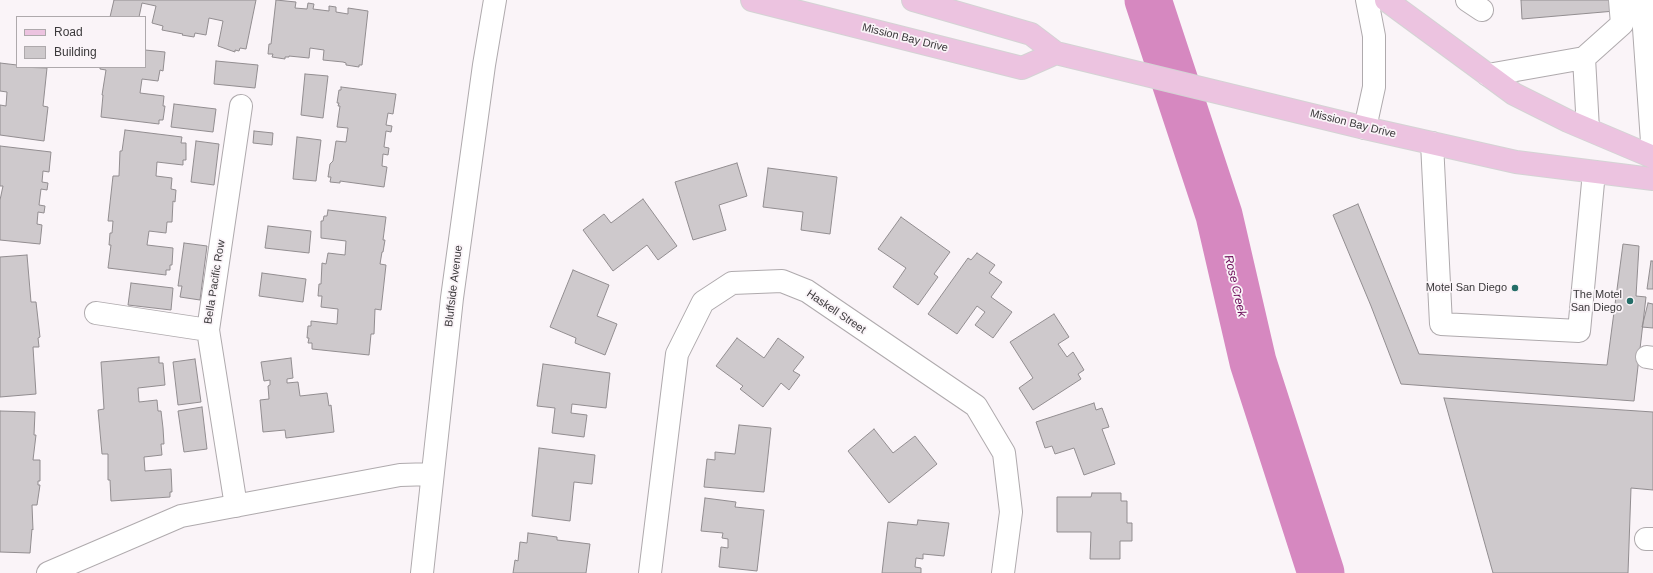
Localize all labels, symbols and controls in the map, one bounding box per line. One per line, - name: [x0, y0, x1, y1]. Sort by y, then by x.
- legend: [16, 16, 146, 68]
- street label: Mission Bay Drive: [861, 21, 949, 55]
- text: Road: [54, 25, 83, 39]
- text: Building: [54, 45, 97, 59]
- street label: Mission Bay Drive: [1309, 107, 1397, 141]
- street label: Bella Pacific Row: [202, 239, 228, 325]
- street label: Bluffside Avenue: [442, 244, 466, 328]
- water label: Rose Creek: [1221, 254, 1249, 318]
- place label: Motel San Diego: [1426, 281, 1507, 295]
- marker: Motel San Diego: [1510, 283, 1520, 293]
- street label: Haskell Street: [804, 287, 868, 337]
- place label: The Motel San Diego: [1571, 288, 1622, 314]
- marker: The Motel San Diego: [1625, 296, 1635, 306]

